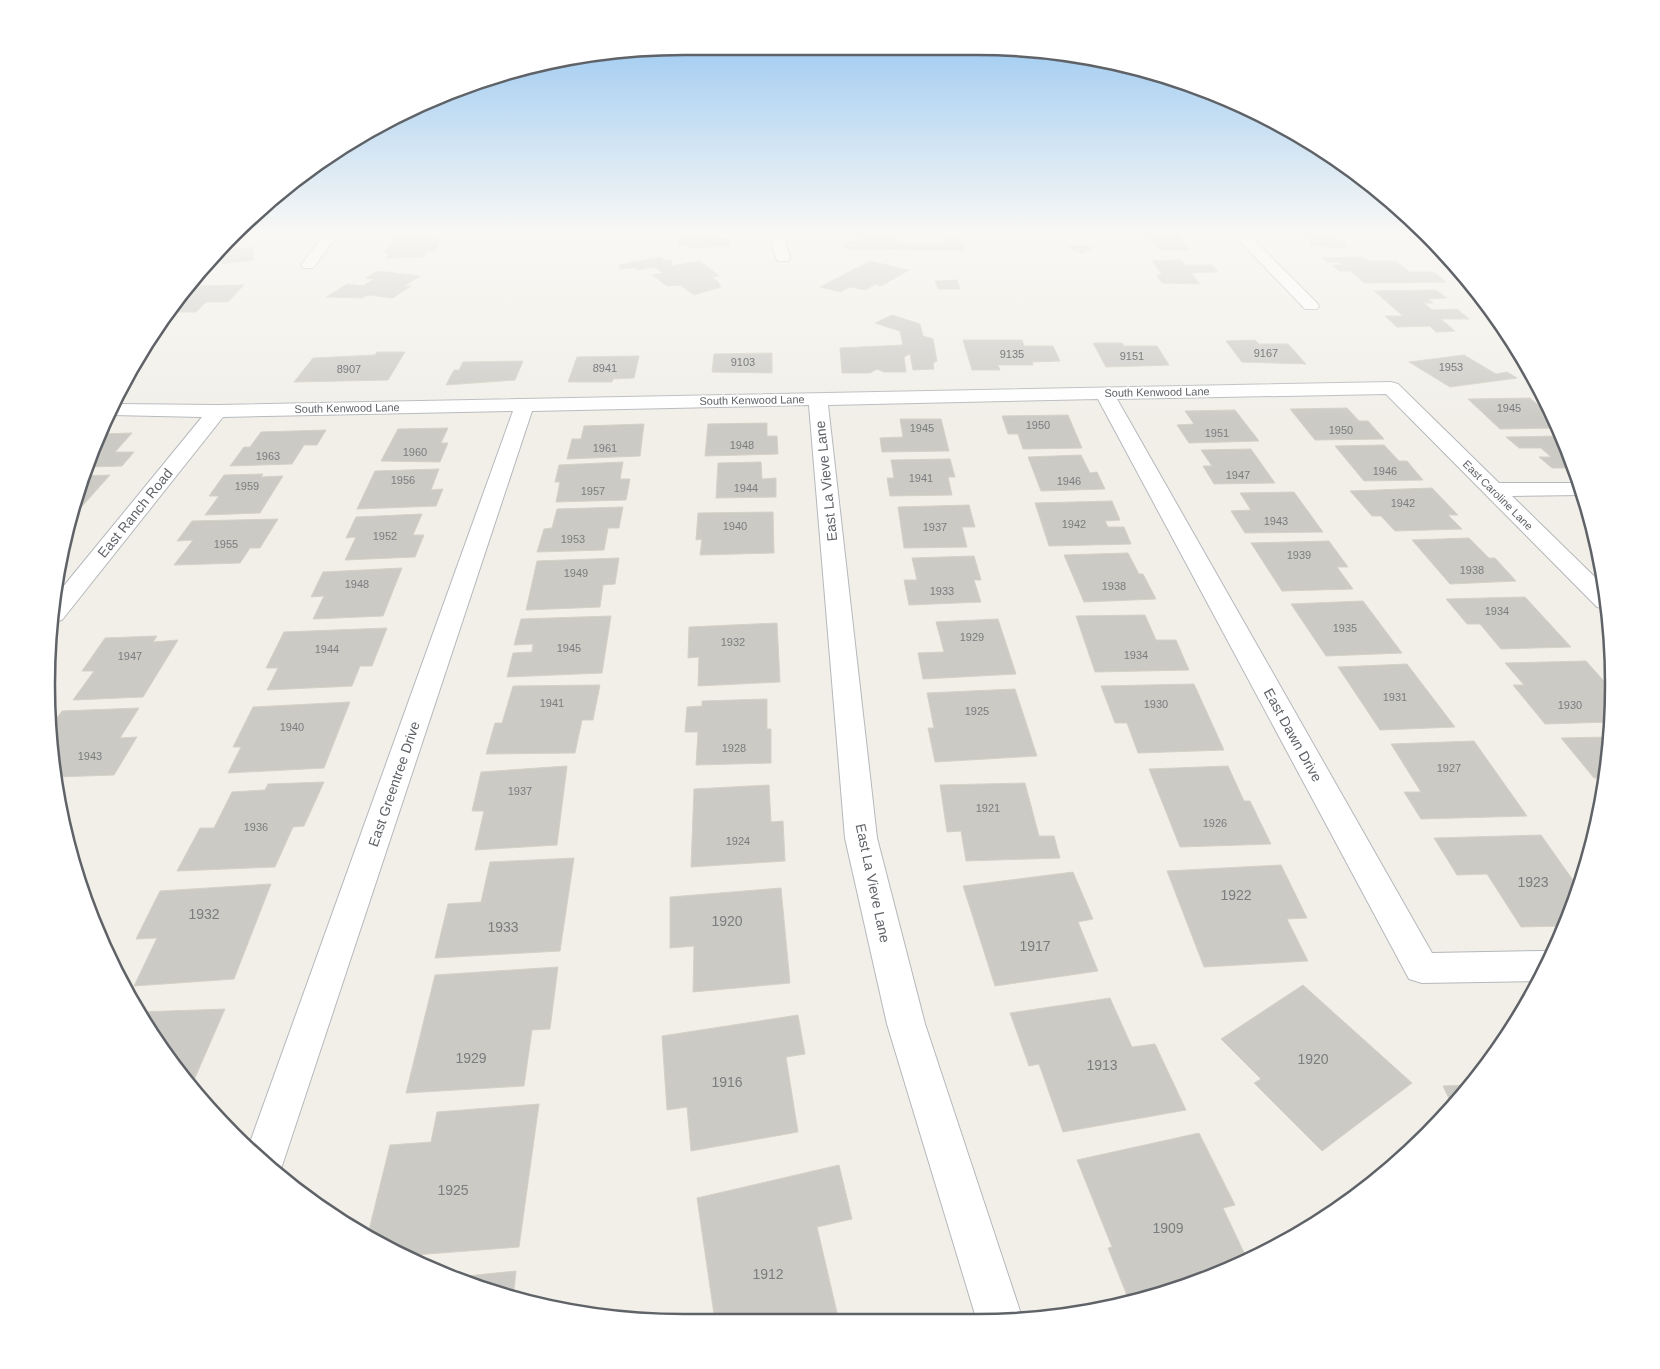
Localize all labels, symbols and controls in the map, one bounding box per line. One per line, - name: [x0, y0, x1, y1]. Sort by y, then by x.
- house number: 9167: [1254, 347, 1278, 359]
- house number: 9135: [1000, 348, 1024, 360]
- house number: 9151: [1120, 350, 1144, 362]
- house number: 9103: [731, 356, 755, 368]
- house number: 1953: [1439, 361, 1463, 373]
- house number: 8941: [593, 362, 617, 374]
- house number: 8907: [337, 363, 361, 375]
- street label: South Kenwood Lane: [1104, 385, 1210, 399]
- street label: South Kenwood Lane: [699, 393, 805, 407]
- street label: South Kenwood Lane: [294, 401, 400, 415]
- house number: 1945: [1497, 402, 1521, 414]
- house number: 1950: [1026, 419, 1050, 431]
- street label: East La Vieve Lane: [812, 420, 840, 542]
- house number: 1945: [910, 422, 934, 434]
- house number: 1950: [1329, 424, 1353, 436]
- house number: 1951: [1205, 427, 1229, 439]
- house number: 1948: [730, 439, 754, 451]
- house number: 1961: [593, 442, 617, 454]
- house number: 1960: [403, 446, 427, 458]
- house number: 1963: [256, 450, 280, 462]
- street label: East Caroline Lane: [1461, 458, 1535, 532]
- street label: East Ranch Road: [94, 465, 176, 561]
- house number: 1946: [1373, 465, 1397, 477]
- house number: 1947: [1226, 469, 1250, 481]
- house number: 1941: [909, 472, 933, 484]
- house number: 1956: [391, 474, 415, 486]
- house number: 1946: [1057, 475, 1081, 487]
- house number: 1959: [235, 480, 259, 492]
- house number: 1944: [734, 482, 758, 494]
- house number: 1957: [581, 485, 605, 497]
- house number: 1942: [1391, 497, 1415, 509]
- house number: 1943: [1264, 515, 1288, 527]
- house number: 1942: [1062, 518, 1086, 530]
- house number: 1940: [723, 520, 747, 532]
- house number: 1937: [923, 521, 947, 533]
- house number: 1952: [373, 530, 397, 542]
- house number: 1953: [561, 533, 585, 545]
- house number: 1955: [214, 538, 238, 550]
- house number: 1939: [1287, 549, 1311, 561]
- house number: 1938: [1460, 564, 1484, 576]
- house number: 1949: [564, 567, 588, 579]
- house number: 1948: [345, 578, 369, 590]
- house number: 1938: [1102, 580, 1126, 592]
- house number: 1933: [930, 585, 954, 597]
- house number: 1934: [1485, 605, 1509, 617]
- house number: 1935: [1333, 622, 1357, 634]
- house number: 1929: [960, 631, 984, 643]
- house number: 1932: [721, 636, 745, 648]
- house number: 1945: [557, 642, 581, 654]
- house number: 1944: [315, 643, 339, 655]
- house number: 1934: [1124, 649, 1148, 661]
- house number: 1947: [118, 650, 142, 662]
- street label: East Dawn Drive: [1261, 686, 1325, 785]
- house number: 1931: [1383, 691, 1407, 703]
- house number: 1941: [540, 697, 564, 709]
- house number: 1930: [1144, 698, 1168, 710]
- house number: 1930: [1558, 699, 1582, 711]
- house number: 1925: [965, 705, 989, 717]
- street label: East Greentree Drive: [365, 719, 423, 849]
- house number: 1940: [280, 721, 304, 733]
- house number: 1928: [722, 742, 746, 754]
- house number: 1943: [78, 750, 102, 762]
- house number: 1927: [1437, 762, 1461, 774]
- house number: 1937: [508, 785, 532, 797]
- house number: 1921: [976, 802, 1000, 814]
- house number: 1926: [1203, 817, 1227, 829]
- house number: 1936: [244, 821, 268, 833]
- street label: East La Vieve Lane: [853, 822, 893, 944]
- house number: 1924: [726, 835, 750, 847]
- house number: 1923: [1517, 874, 1549, 890]
- house number: 1922: [1220, 887, 1252, 903]
- house number: 1932: [188, 906, 220, 922]
- house number: 1920: [711, 913, 743, 929]
- house number: 1933: [487, 919, 519, 935]
- house number: 1917: [1019, 938, 1051, 954]
- house number: 1929: [455, 1050, 487, 1066]
- house number: 1920: [1297, 1051, 1329, 1067]
- house number: 1913: [1086, 1057, 1118, 1073]
- house number: 1916: [711, 1074, 743, 1090]
- house number: 1925: [437, 1182, 469, 1198]
- house number: 1909: [1152, 1220, 1184, 1236]
- house number: 1912: [752, 1266, 784, 1282]

